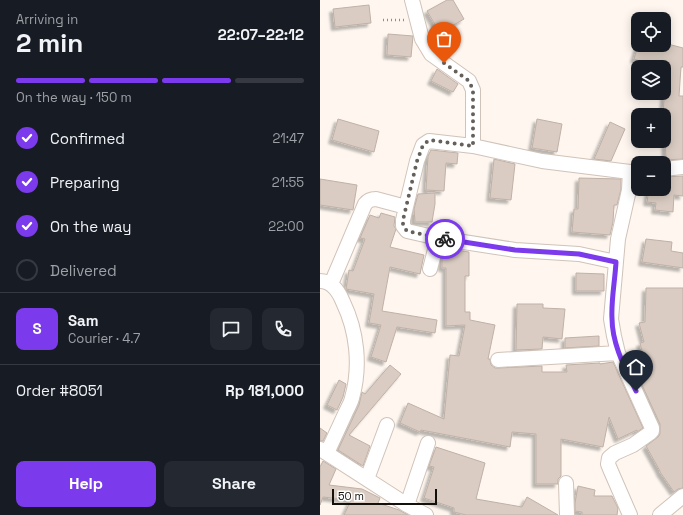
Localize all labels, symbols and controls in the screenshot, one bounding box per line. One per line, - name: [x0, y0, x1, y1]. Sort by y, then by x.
- text: Arriving in: [16, 11, 78, 28]
- map controls: [631, 12, 671, 196]
- button: locate: [631, 12, 671, 52]
- pin: [427, 22, 461, 63]
- text: 22:07–22:12: [218, 25, 304, 44]
- text: 2 min: [16, 26, 83, 60]
- icon: bag: [433, 28, 455, 50]
- button: layers: [631, 60, 671, 100]
- text: On the way · 150 m: [16, 89, 132, 106]
- button: +: [631, 108, 671, 148]
- icon: check: [16, 127, 38, 149]
- text: Confirmed: [50, 129, 125, 148]
- text: 21:47: [272, 130, 304, 147]
- button: −: [631, 156, 671, 196]
- icon: check: [16, 171, 38, 193]
- text: Preparing: [50, 173, 120, 192]
- text: 21:55: [272, 174, 304, 191]
- icon: check: [16, 215, 38, 237]
- text: On the way: [50, 217, 131, 236]
- text: 22:00: [268, 218, 304, 235]
- courier: [425, 219, 465, 259]
- icon: bike: [434, 228, 456, 250]
- text: Delivered: [50, 261, 117, 280]
- button: chat: [210, 308, 252, 350]
- button: phone: [262, 308, 304, 350]
- text: Sam: [68, 311, 99, 330]
- text: S: [32, 319, 42, 338]
- text: Courier · 4.7: [68, 330, 140, 347]
- pin: [619, 350, 653, 391]
- icon: home: [625, 356, 647, 378]
- text: Order #8051: [16, 381, 103, 400]
- text: Rp 181,000: [225, 381, 304, 400]
- button: Help: [16, 461, 156, 507]
- button: Share: [164, 461, 304, 507]
- scale bar: [332, 487, 437, 506]
- text: 50 m: [338, 489, 364, 503]

